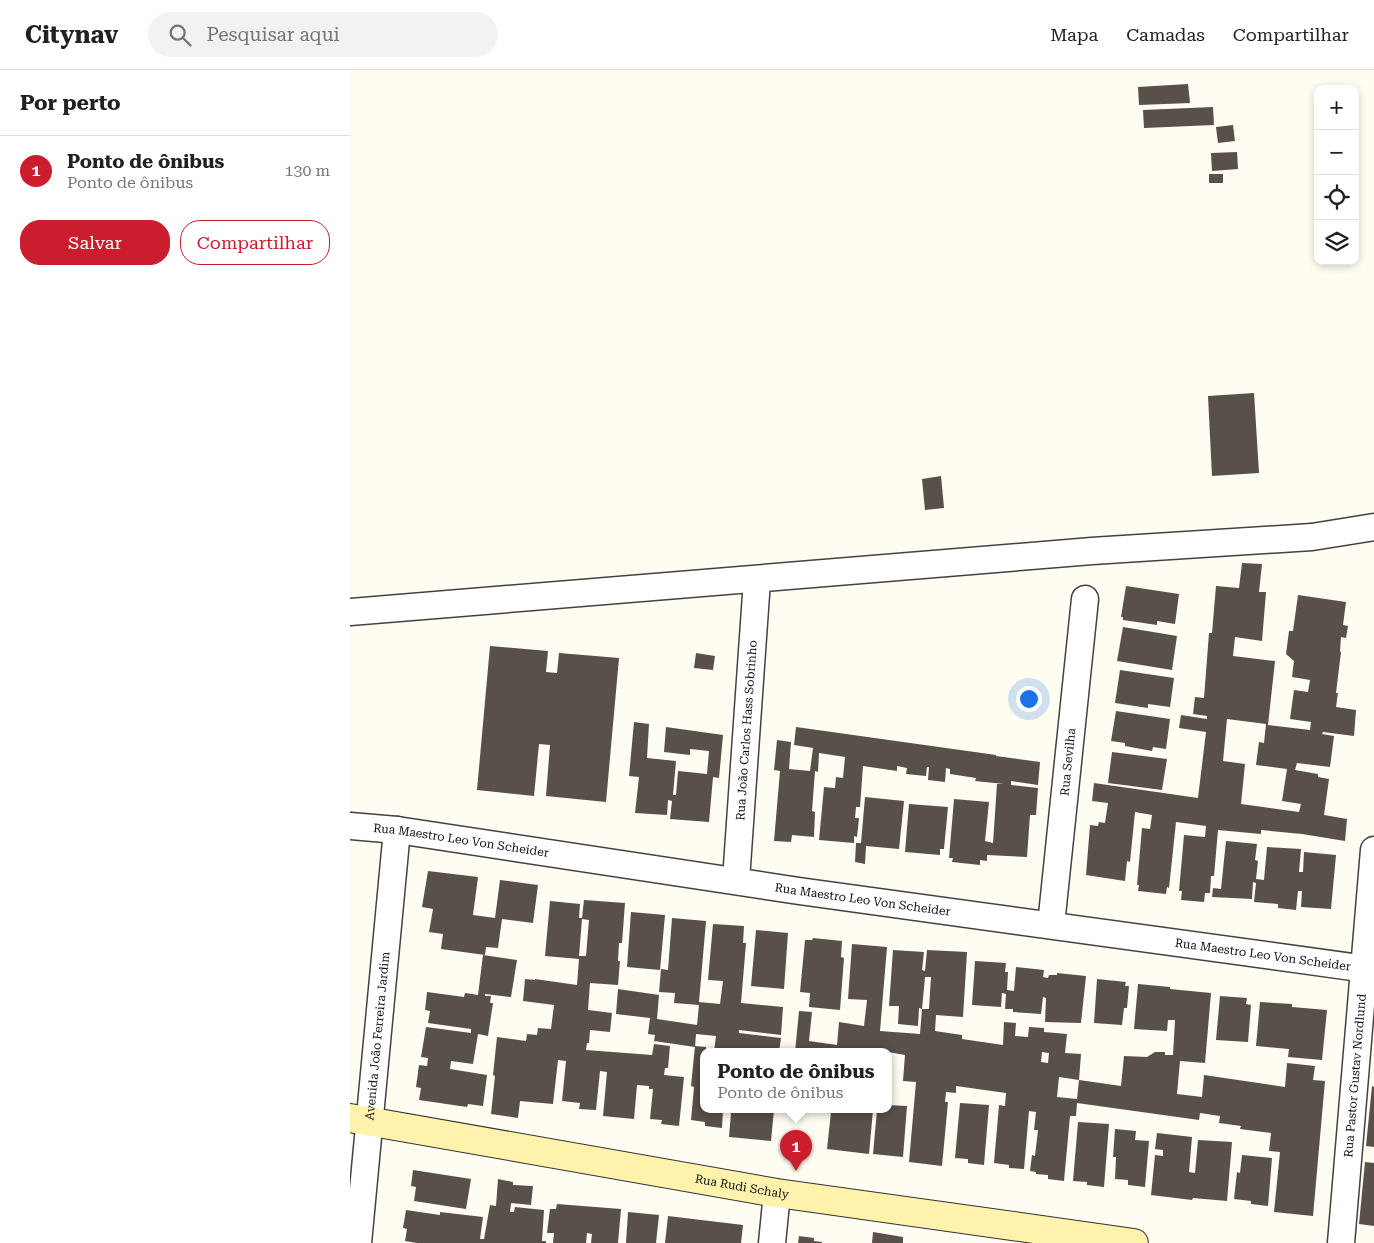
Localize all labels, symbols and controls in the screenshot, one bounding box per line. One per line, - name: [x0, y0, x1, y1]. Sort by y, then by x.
- search box: [148, 12, 498, 57]
- text: Citynav: [25, 21, 118, 49]
- icon: search: [166, 21, 194, 49]
- text: Pesquisar aqui: [206, 23, 340, 46]
- text: Mapa: [1050, 24, 1098, 45]
- text: Camadas: [1126, 24, 1205, 45]
- text: Compartilhar: [1233, 24, 1349, 45]
- map controls: [1314, 85, 1359, 265]
- button: +: [1314, 85, 1359, 130]
- text: Por perto: [20, 91, 121, 115]
- button: −: [1314, 130, 1359, 175]
- text: Ponto de ônibus: [67, 150, 224, 173]
- text: 1: [32, 161, 40, 180]
- text: 130 m: [284, 161, 330, 180]
- text: Ponto de ônibus: [67, 173, 193, 192]
- button: locate: [1314, 175, 1359, 220]
- button: Salvar: [20, 220, 170, 265]
- button: Compartilhar: [180, 220, 330, 265]
- button: layers: [1314, 220, 1359, 265]
- street label: Rua João Carlos Hass Sobrinho: [733, 640, 760, 821]
- your location: [1016, 686, 1042, 712]
- street label: Rua Sevilha: [1058, 727, 1079, 796]
- street label: Rua Maestro Leo Von Scheider: [373, 821, 550, 860]
- street label: Rua Maestro Leo Von Scheider: [774, 880, 951, 919]
- street label: Rua Maestro Leo Von Scheider: [1174, 936, 1352, 974]
- street label: Avenida João Ferreira Jardim: [363, 951, 392, 1121]
- street label: Rua Pastor Gustav Nordlund: [1341, 993, 1369, 1158]
- popup: [700, 1048, 892, 1113]
- text: Ponto de ônibus: [717, 1060, 875, 1083]
- text: Ponto de ônibus: [717, 1083, 843, 1102]
- pin: 1: [780, 1130, 812, 1171]
- street label: Rua Rudi Schaly: [694, 1172, 791, 1202]

